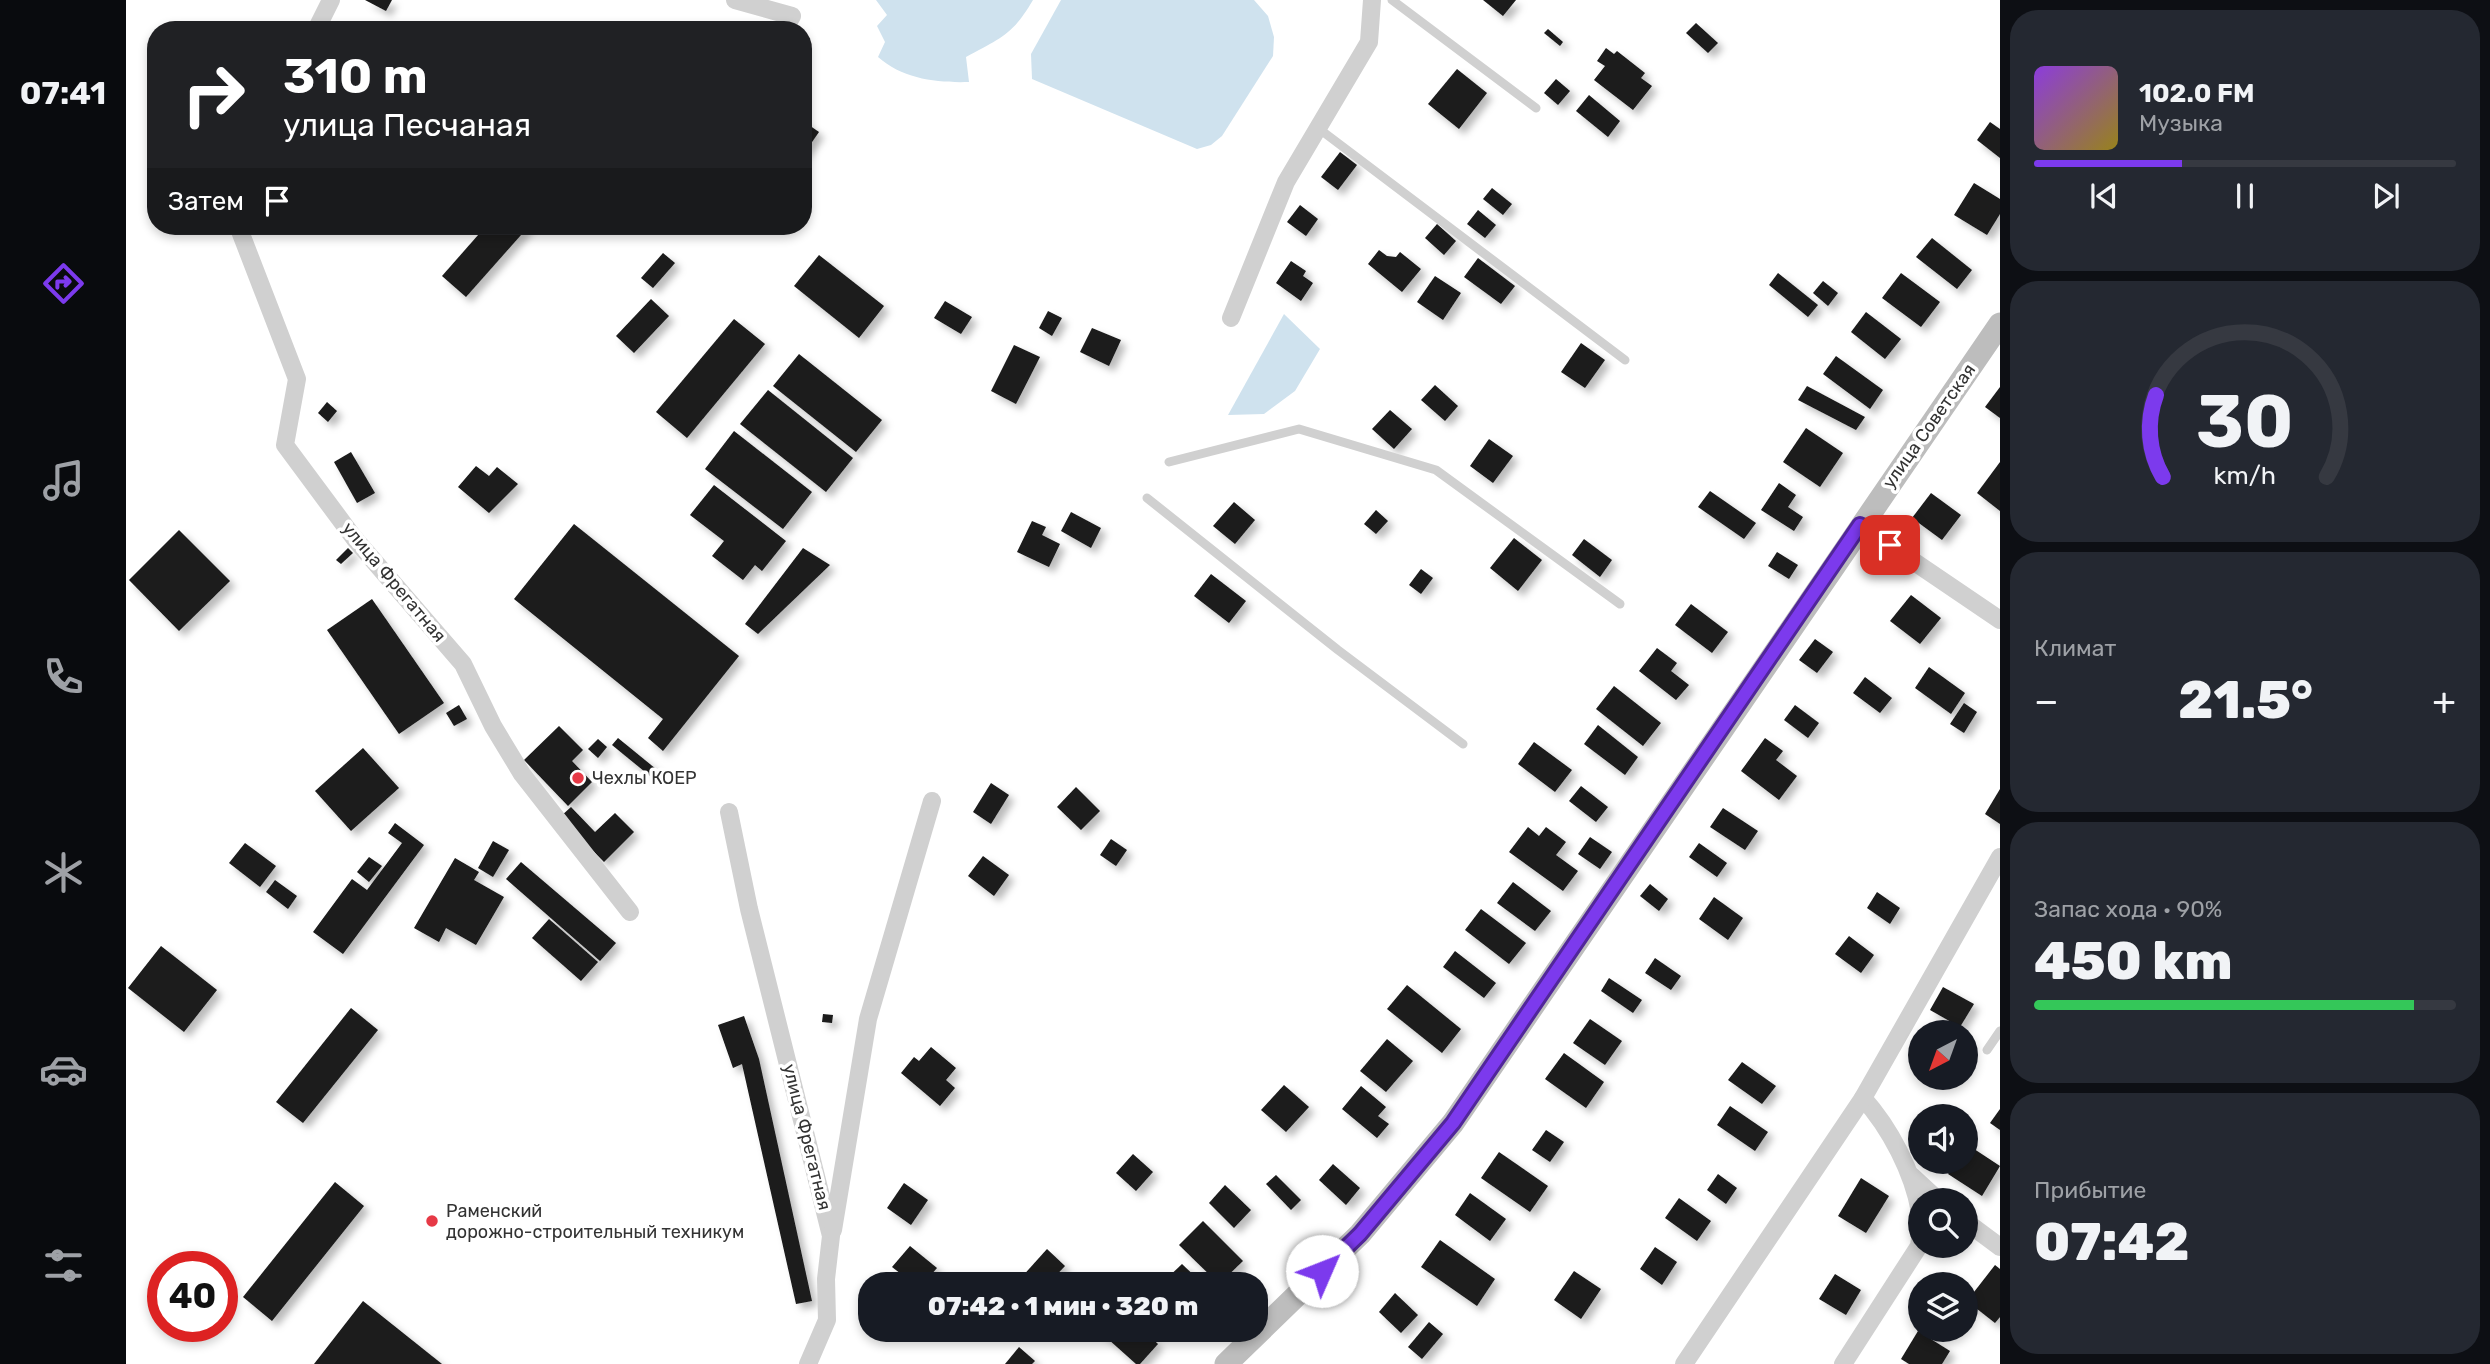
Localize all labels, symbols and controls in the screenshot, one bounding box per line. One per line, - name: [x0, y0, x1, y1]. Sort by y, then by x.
- text: 310 m: [283, 47, 428, 105]
- icon: right: [168, 49, 259, 140]
- text: 07:41: [20, 74, 106, 112]
- text: 102.0 FM: [2139, 78, 2255, 109]
- text: улица Песчаная: [283, 106, 531, 144]
- text: Музыка: [2139, 109, 2223, 137]
- icon: previous: [2085, 177, 2123, 215]
- icon: pause: [2226, 177, 2264, 215]
- icon: next: [2367, 177, 2405, 215]
- icon: arrive: [258, 182, 296, 220]
- text: Затем: [168, 186, 244, 217]
- icon: directions: [39, 259, 88, 308]
- street label: улица Советская: [1878, 359, 1980, 493]
- text: 30: [2196, 380, 2294, 466]
- icon: music: [39, 456, 88, 505]
- text: km/h: [2214, 461, 2276, 490]
- pin: [1860, 515, 1920, 575]
- street label: улица Фрегатная: [337, 517, 451, 647]
- icon: arrive: [1871, 526, 1909, 564]
- text: Климат: [2034, 634, 2116, 662]
- icon: phone: [39, 652, 88, 701]
- text: 21.5°: [2178, 669, 2313, 731]
- text: −: [2034, 678, 2059, 724]
- text: +: [2432, 678, 2456, 724]
- place label: Чехлы КОЕР: [592, 767, 697, 789]
- marker: Чехлы КОЕР: [570, 770, 586, 786]
- icon: climate: [39, 848, 88, 897]
- text: Запас хода · 90%: [2034, 895, 2222, 923]
- text: 450 km: [2034, 930, 2232, 992]
- north arrow: [1908, 1020, 1978, 1090]
- map controls: [1908, 1020, 1978, 1342]
- icon: car: [39, 1045, 88, 1094]
- street label: улица Фрегатная: [778, 1062, 836, 1212]
- button: sound: [1908, 1104, 1978, 1174]
- text: Прибытие: [2034, 1176, 2146, 1204]
- button: search: [1908, 1188, 1978, 1258]
- place label: Раменский дорожно-строительный техникум: [446, 1200, 744, 1243]
- text: 07:42: [2034, 1211, 2190, 1273]
- marker: Раменский дорожно-строительный техникум: [424, 1213, 440, 1229]
- position arrow: [1285, 1234, 1359, 1308]
- icon: filters: [39, 1241, 88, 1290]
- speed limit sign: 40: [147, 1251, 238, 1342]
- button: layers: [1908, 1272, 1978, 1342]
- text: 07:42 · 1 мин · 320 m: [928, 1291, 1198, 1322]

